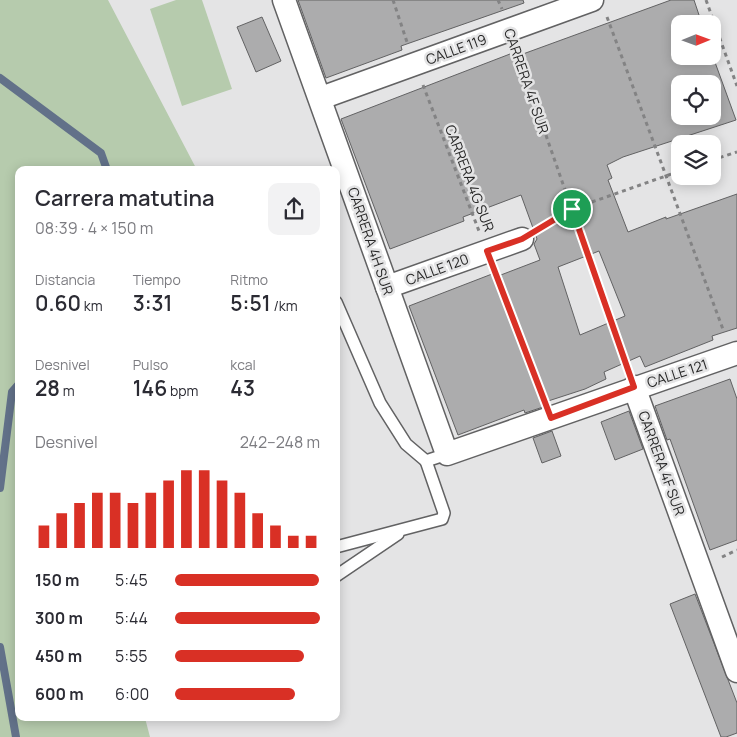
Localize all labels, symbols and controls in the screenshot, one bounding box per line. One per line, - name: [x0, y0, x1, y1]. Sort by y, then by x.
- north arrow: [671, 15, 721, 65]
- map controls: [671, 15, 721, 185]
- street label: CARRERA 4F SUR: [500, 26, 554, 136]
- street label: CALLE 119: [423, 29, 489, 69]
- button: locate: [671, 75, 721, 125]
- street label: CARRERA 4G SUR: [441, 122, 499, 234]
- button: layers: [671, 135, 721, 185]
- text: Carrera matutina: [35, 183, 215, 213]
- button: share: [268, 183, 320, 235]
- street label: CARRERA 4H SUR: [344, 185, 398, 298]
- pin: [551, 188, 593, 230]
- icon: arrive: [558, 195, 586, 223]
- text: 08:39 · 4 × 150 m: [35, 217, 153, 239]
- street label: CALLE 120: [403, 249, 471, 289]
- text: Distancia: [35, 270, 95, 289]
- text: Tiempo: [133, 270, 181, 289]
- text: Ritmo: [230, 270, 268, 289]
- text: 0.60: [35, 289, 81, 317]
- text: 3:31: [133, 289, 172, 317]
- text: 5:51: [230, 289, 271, 317]
- text: km: [81, 296, 103, 315]
- text: /km: [271, 296, 298, 315]
- street label: CALLE 121: [644, 354, 710, 392]
- text: Desnivel: [35, 355, 90, 374]
- text: Pulso: [133, 355, 168, 374]
- text: kcal: [230, 355, 256, 374]
- text: 28: [35, 374, 60, 402]
- text: 146: [133, 374, 167, 402]
- text: 43: [230, 374, 255, 402]
- text: m: [60, 381, 75, 400]
- text: bpm: [167, 381, 198, 400]
- street label: CARRERA 4F SUR: [634, 408, 690, 518]
- text: Desnivel: [35, 431, 98, 453]
- text: 242–248 m: [240, 431, 320, 453]
- text: 150 m: [35, 569, 80, 591]
- text: 5:45: [115, 569, 148, 591]
- text: 300 m: [35, 607, 83, 629]
- text: 5:44: [115, 607, 148, 629]
- text: 450 m: [35, 645, 82, 667]
- text: 5:55: [115, 645, 148, 667]
- text: 600 m: [35, 683, 84, 705]
- text: 6:00: [115, 683, 149, 705]

